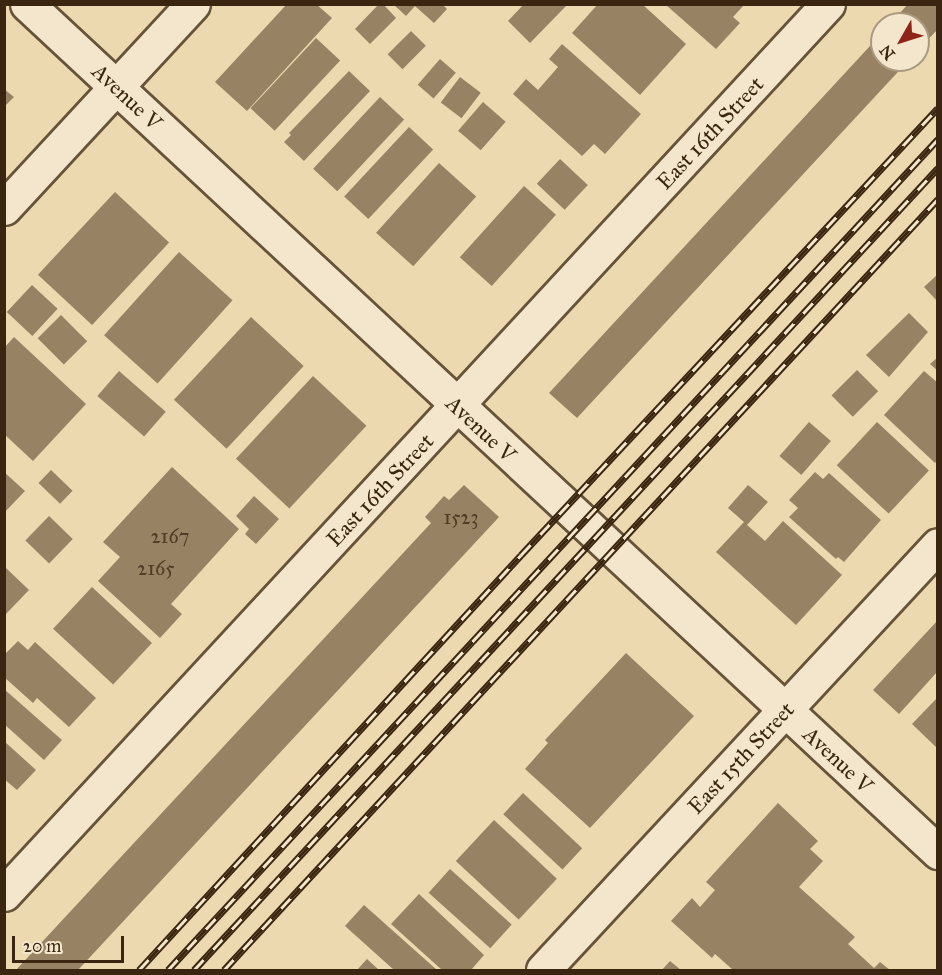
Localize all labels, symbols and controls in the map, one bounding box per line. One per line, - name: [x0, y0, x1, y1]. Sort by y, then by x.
- north arrow: [870, 12, 930, 72]
- text: N: [876, 41, 899, 64]
- street label: Avenue V: [87, 58, 167, 136]
- street label: East 16th Street: [651, 71, 769, 195]
- street label: Avenue V: [441, 390, 521, 468]
- street label: East 16th Street: [321, 428, 439, 552]
- house number: 1523: [444, 505, 478, 529]
- house number: 2167: [151, 524, 189, 548]
- house number: 2165: [137, 556, 175, 580]
- street label: East 15th Street: [682, 696, 800, 820]
- street label: Avenue V: [798, 721, 878, 799]
- scale bar: [15, 924, 128, 962]
- text: 20 m: [23, 935, 61, 957]

